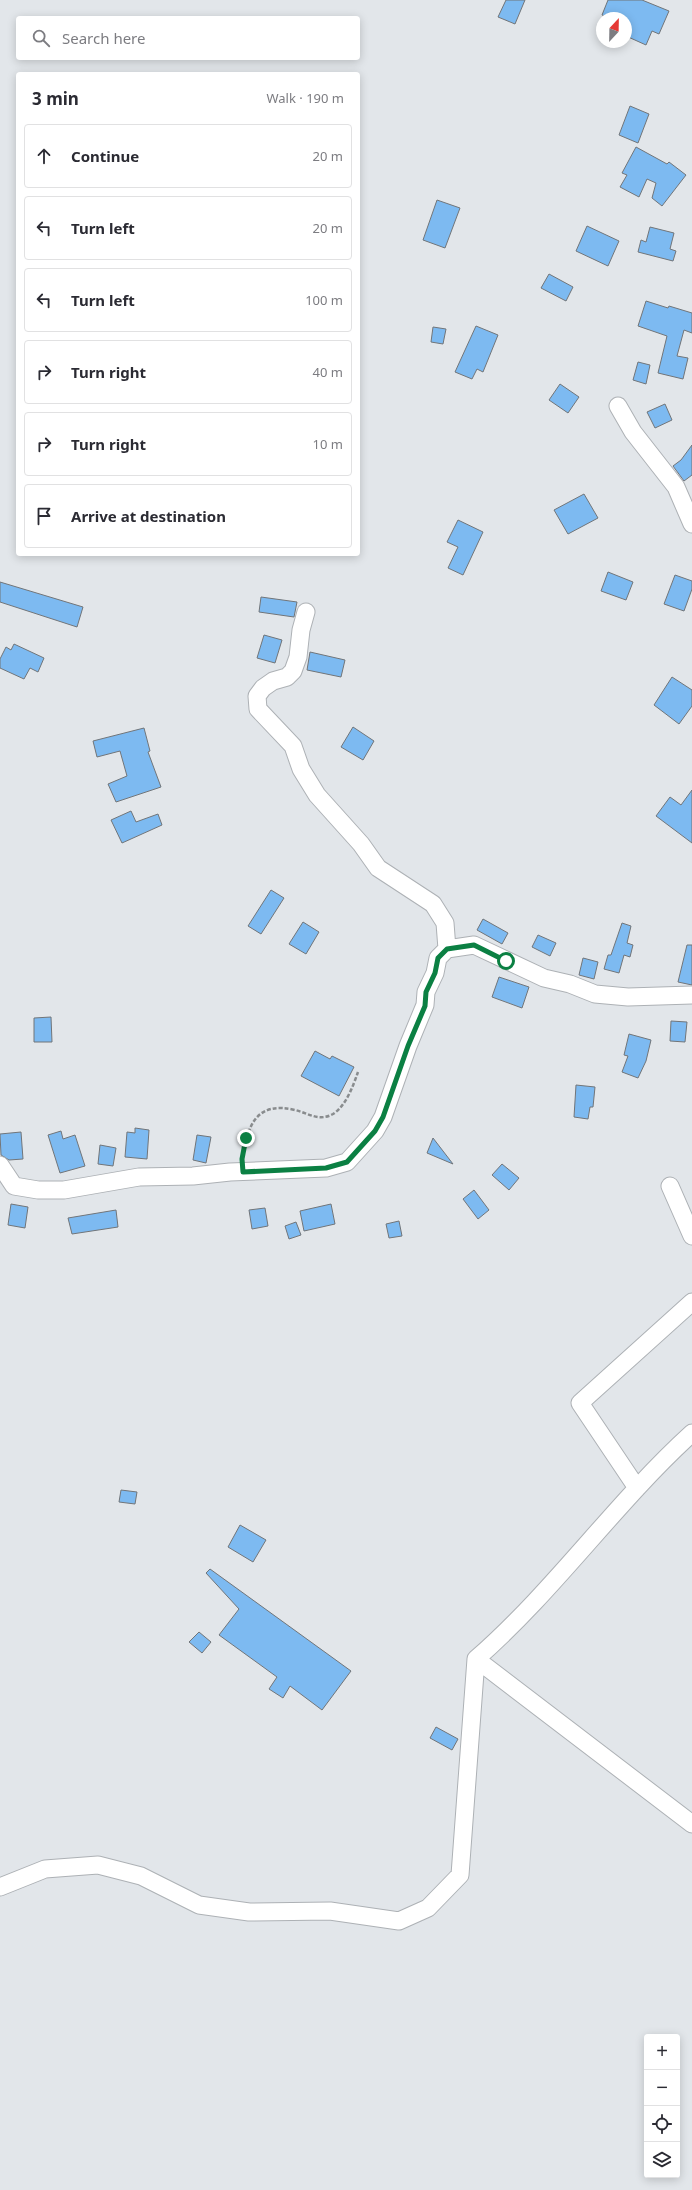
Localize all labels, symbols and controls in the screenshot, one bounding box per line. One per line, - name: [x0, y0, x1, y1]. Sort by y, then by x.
- north arrow: [596, 12, 632, 48]
- search box: [16, 16, 360, 60]
- icon: search: [30, 27, 52, 49]
- text: Search here: [62, 28, 145, 48]
- text: 3 min: [32, 87, 79, 110]
- text: Walk · 190 m: [266, 89, 344, 107]
- icon: ahead: [33, 145, 55, 167]
- text: Continue: [71, 146, 139, 166]
- text: 20 m: [313, 147, 343, 165]
- icon: left: [33, 217, 55, 239]
- text: Turn left: [71, 218, 135, 238]
- text: 20 m: [313, 219, 343, 237]
- icon: left: [33, 289, 55, 311]
- text: Turn left: [71, 290, 135, 310]
- text: 100 m: [305, 291, 343, 309]
- icon: right: [33, 361, 55, 383]
- text: Turn right: [71, 362, 146, 382]
- text: 40 m: [313, 363, 343, 381]
- icon: right: [33, 433, 55, 455]
- text: Turn right: [71, 434, 146, 454]
- text: 10 m: [313, 435, 343, 453]
- icon: arrive: [33, 505, 55, 527]
- text: Arrive at destination: [71, 506, 226, 526]
- route start: [497, 952, 515, 970]
- route end: [237, 1129, 255, 1147]
- map controls: [644, 2034, 680, 2178]
- button: +: [644, 2034, 680, 2070]
- button: −: [644, 2070, 680, 2106]
- button: locate: [644, 2106, 680, 2142]
- button: layers: [644, 2142, 680, 2178]

